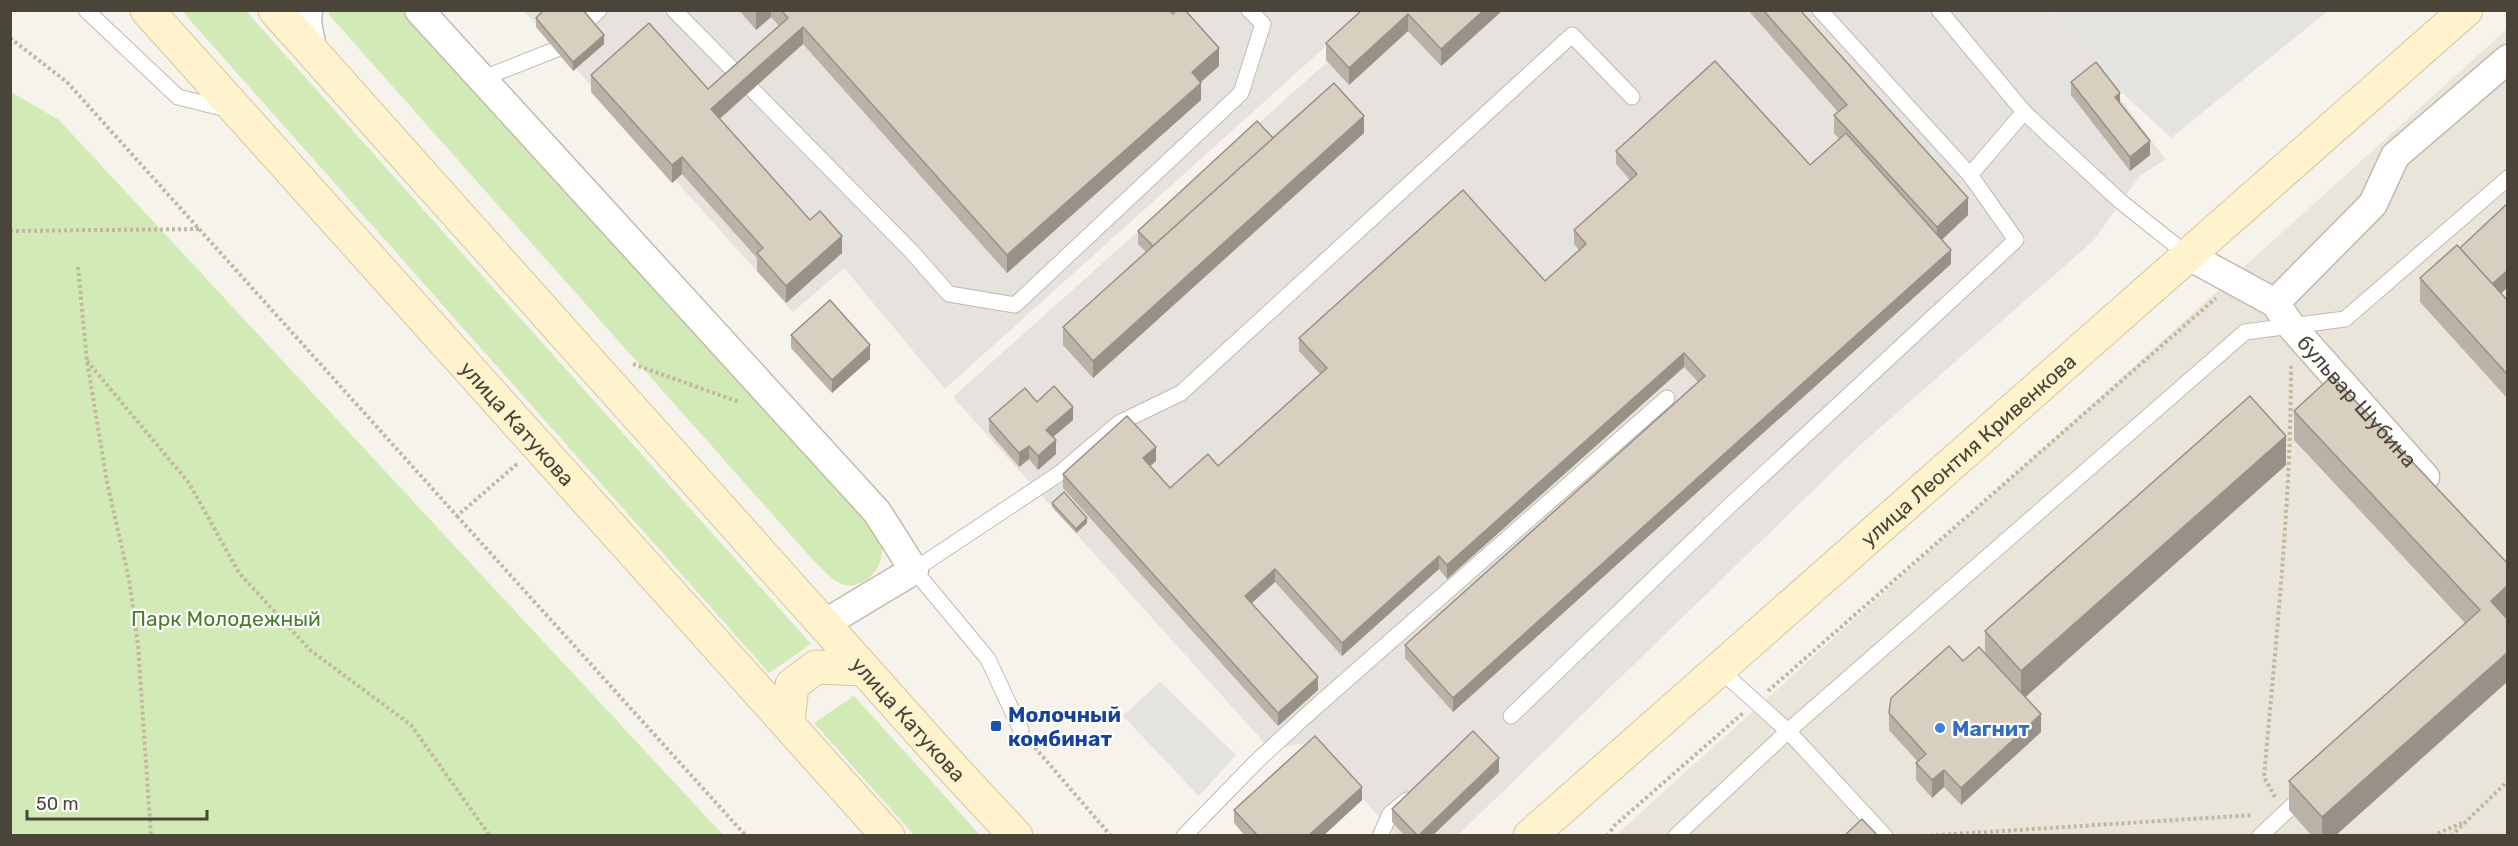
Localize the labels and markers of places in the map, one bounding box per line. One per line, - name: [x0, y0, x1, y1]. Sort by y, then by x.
- place label: Молочный комбинат: [1008, 702, 1121, 751]
- place label: Магнит: [1952, 716, 2030, 741]
- marker: Молочный комбинат: [989, 719, 1003, 733]
- marker: Магнит: [1933, 721, 1947, 735]

